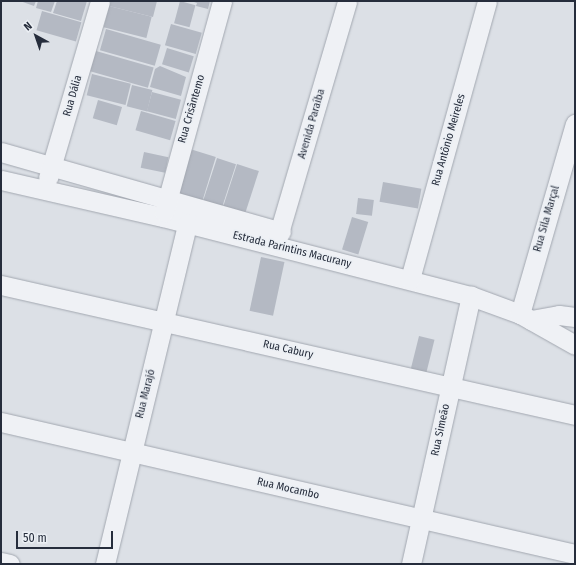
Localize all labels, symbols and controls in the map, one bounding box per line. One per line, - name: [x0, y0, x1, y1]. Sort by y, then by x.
- north arrow: [16, 16, 56, 56]
- text: N: [21, 19, 35, 34]
- street label: Rua Crisântemo: [176, 73, 208, 145]
- street label: Rua Dália: [61, 74, 85, 118]
- street label: Avenida Paraíba: [296, 88, 328, 160]
- street label: Rua Antônio Meireles: [430, 92, 468, 188]
- street label: Rua Sila Marçal: [531, 184, 563, 254]
- street label: Estrada Parintins Macurany: [231, 229, 353, 271]
- street label: Rua Cabury: [262, 338, 314, 362]
- street label: Rua Marajó: [134, 368, 158, 420]
- street label: Rua Simeão: [429, 403, 453, 457]
- street label: Rua Mocambo: [256, 475, 320, 503]
- scale bar: [18, 523, 115, 549]
- text: 50 m: [23, 531, 47, 545]

